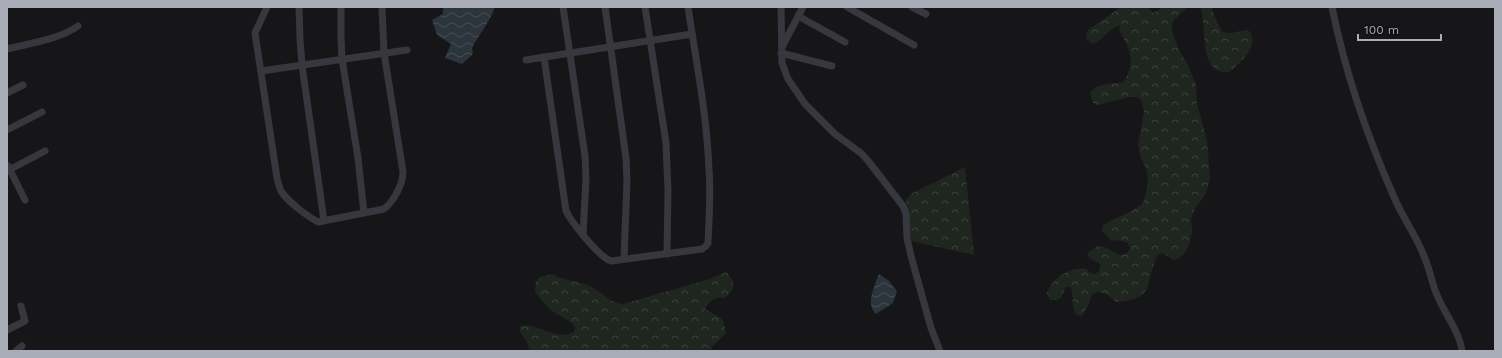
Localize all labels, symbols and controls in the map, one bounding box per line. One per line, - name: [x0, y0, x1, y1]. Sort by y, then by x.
- scale bar: [1358, 16, 1441, 42]
- text: 100 m: [1364, 23, 1399, 37]

